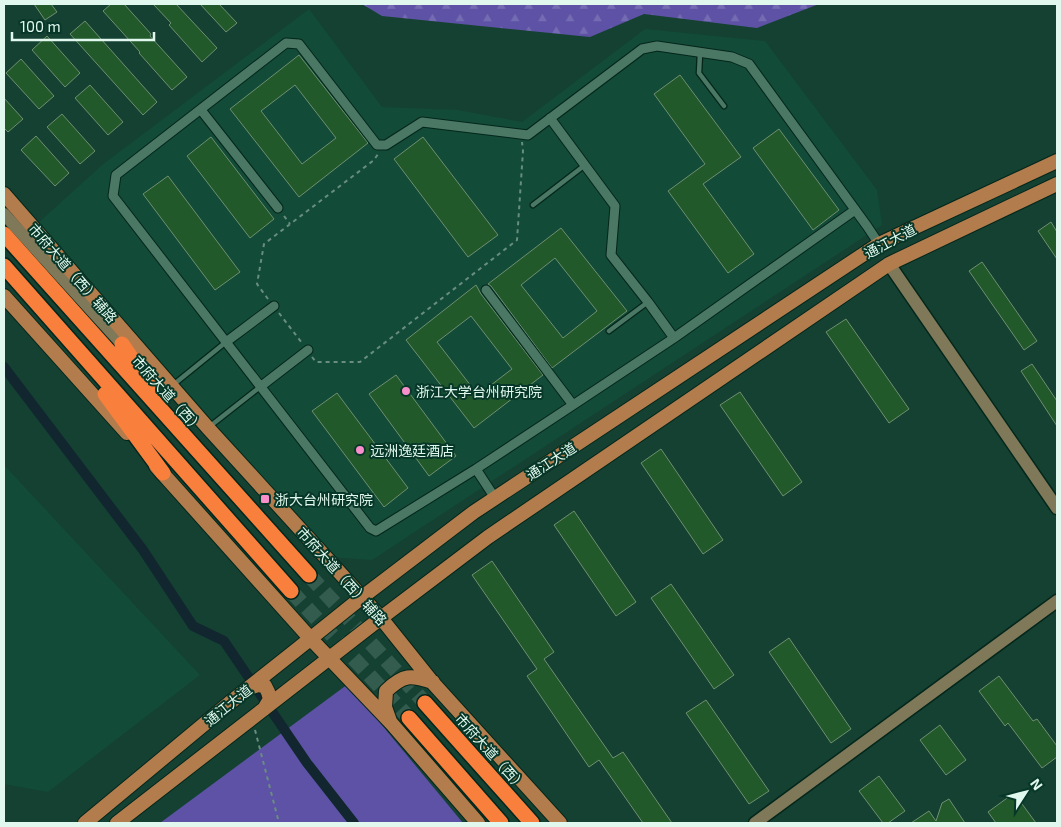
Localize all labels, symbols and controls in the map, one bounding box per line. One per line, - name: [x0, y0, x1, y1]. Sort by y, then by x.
- scale bar: [12, 10, 155, 42]
- text: 100 m: [20, 17, 61, 35]
- street label: 市府大道（西）辅路: [25, 220, 121, 326]
- street label: 通江大道: [861, 220, 919, 262]
- street label: 市府大道（西）: [129, 352, 207, 436]
- place label: 浙江大学台州研究院: [416, 383, 542, 400]
- marker: 浙江大学台州研究院: [400, 385, 412, 397]
- street label: 通江大道: [523, 439, 579, 483]
- place label: 远洲逸廷酒店: [370, 442, 454, 459]
- marker: 远洲逸廷酒店: [354, 444, 366, 456]
- place label: 浙大台州研究院: [275, 491, 373, 508]
- marker: 浙大台州研究院: [259, 493, 271, 505]
- street label: 市府大道（西）辅路: [294, 523, 390, 629]
- street label: 通江大道: [201, 681, 255, 729]
- street label: 市府大道（西）: [452, 710, 530, 794]
- north arrow: [1001, 767, 1051, 817]
- text: N: [1027, 775, 1047, 793]

